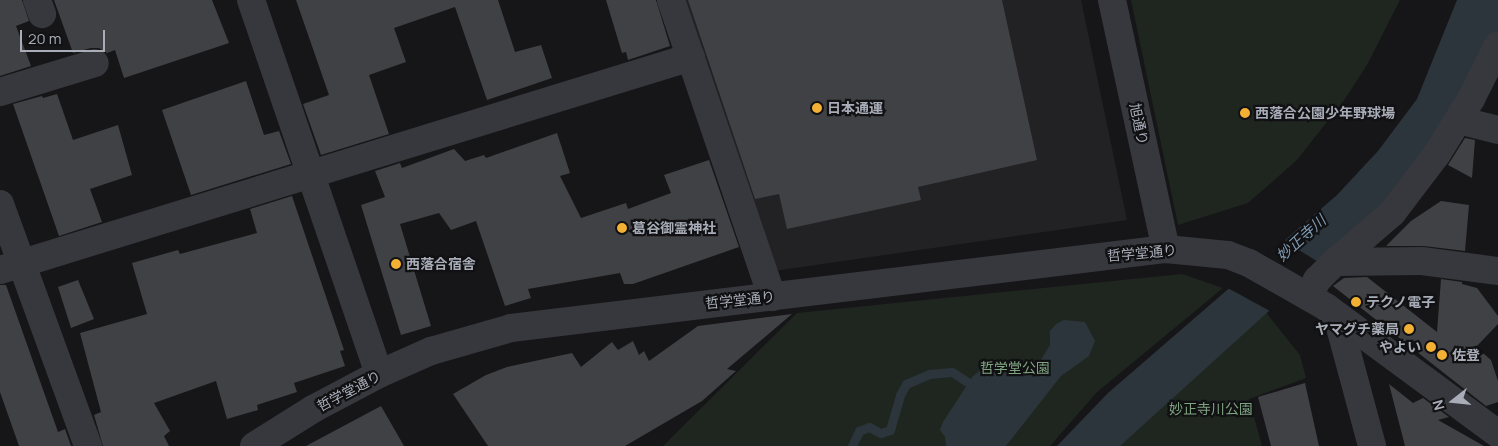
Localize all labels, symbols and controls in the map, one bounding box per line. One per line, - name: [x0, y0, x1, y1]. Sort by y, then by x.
- scale bar: [22, 20, 108, 52]
- text: 20 m: [28, 28, 61, 49]
- place label: 日本通運: [827, 100, 883, 116]
- marker: 日本通運: [811, 102, 823, 114]
- street label: 旭通り: [1126, 102, 1152, 146]
- place label: 西落合公園少年野球場: [1255, 105, 1395, 121]
- marker: 西落合公園少年野球場: [1239, 107, 1251, 119]
- water label: 妙正寺川: [1273, 211, 1329, 265]
- place label: 葛谷御霊神社: [632, 220, 716, 236]
- marker: 葛谷御霊神社: [616, 222, 628, 234]
- street label: 哲学堂通り: [1106, 242, 1178, 264]
- place label: 西落合宿舎: [406, 256, 476, 272]
- marker: 西落合宿舎: [390, 258, 402, 270]
- street label: 哲学堂通り: [704, 288, 776, 312]
- place label: テクノ電子: [1366, 294, 1436, 310]
- marker: テクノ電子: [1350, 296, 1362, 308]
- place label: ヤマグチ薬局: [1315, 321, 1399, 337]
- marker: ヤマグチ薬局: [1403, 323, 1415, 335]
- place label: やよい: [1379, 339, 1421, 355]
- marker: やよい: [1425, 341, 1437, 353]
- place label: 佐登: [1452, 347, 1480, 363]
- marker: 佐登: [1436, 349, 1448, 361]
- park label: 哲学堂公園: [980, 360, 1050, 376]
- street label: 哲学堂通り: [314, 367, 384, 415]
- north arrow: [1428, 376, 1478, 426]
- text: N: [1428, 398, 1449, 413]
- park label: 妙正寺川公園: [1169, 401, 1253, 417]

